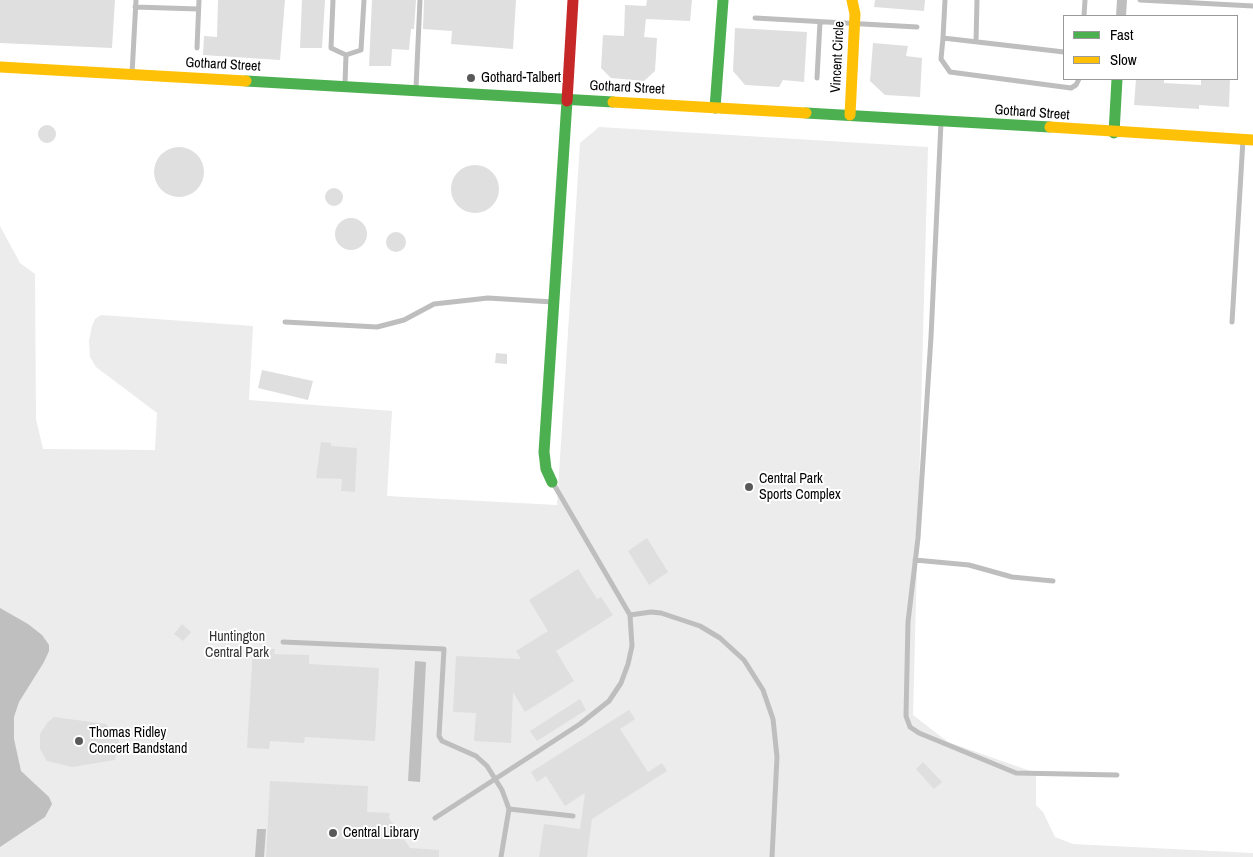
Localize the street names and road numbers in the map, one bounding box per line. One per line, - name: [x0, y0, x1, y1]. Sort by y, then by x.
- street label: Vincent Circle: [828, 21, 848, 93]
- street label: Gothard Street: [185, 55, 261, 75]
- street label: Gothard Street: [589, 78, 665, 98]
- street label: Gothard Street: [994, 102, 1070, 124]

